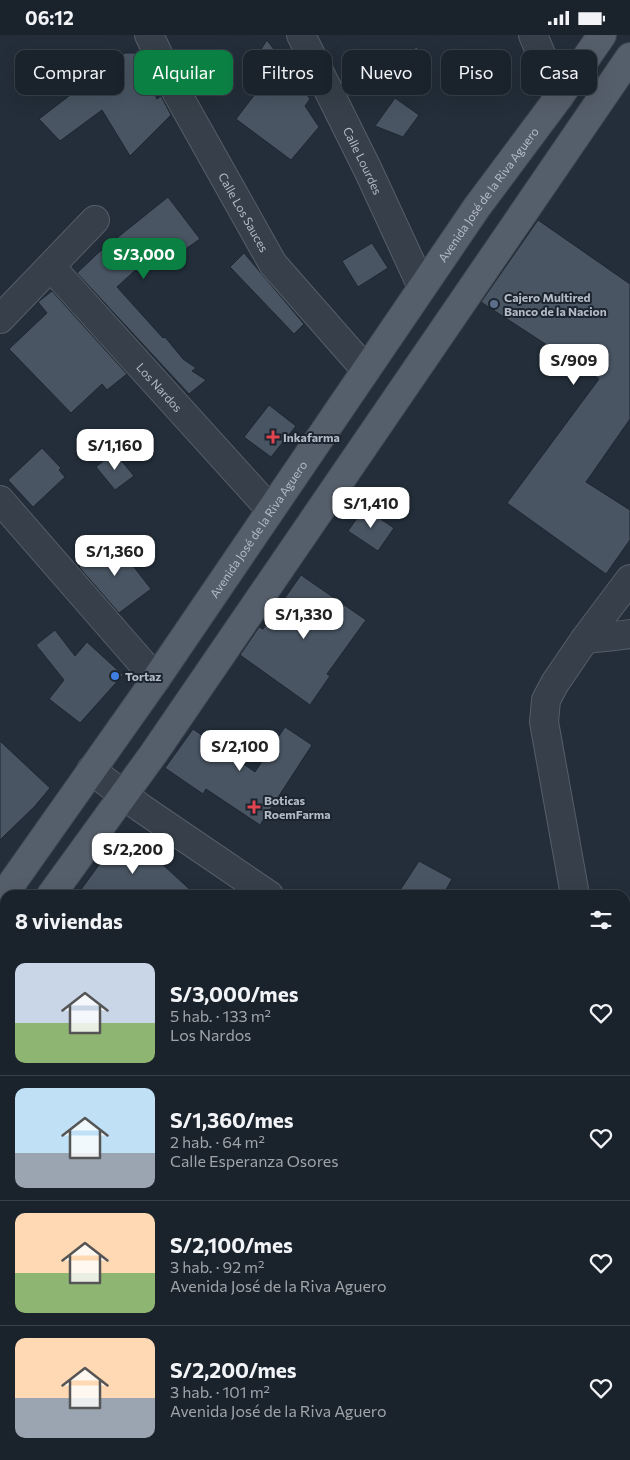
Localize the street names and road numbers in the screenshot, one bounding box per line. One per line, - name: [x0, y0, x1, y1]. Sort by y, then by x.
- street label: Calle Lourdes: [341, 124, 385, 197]
- street label: Avenida José de la Riva Aguero: [435, 124, 541, 264]
- street label: Calle Los Sauces: [216, 170, 272, 254]
- street label: Los Nardos: [134, 360, 185, 414]
- street label: Avenida José de la Riva Aguero: [207, 458, 310, 600]

